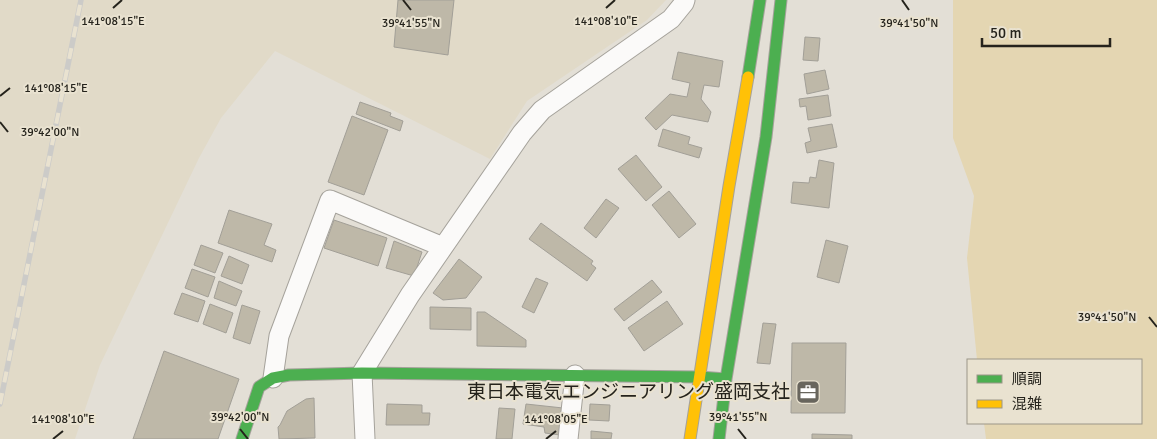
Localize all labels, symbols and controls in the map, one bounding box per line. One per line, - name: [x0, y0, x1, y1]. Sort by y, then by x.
- text: 141°08'15"E: [81, 14, 145, 29]
- text: 141°08'10"E: [574, 14, 638, 29]
- scale bar: [982, 15, 1110, 47]
- text: 39°41'55"N: [382, 16, 440, 31]
- text: 39°41'50"N: [880, 16, 938, 31]
- text: 50 m: [990, 24, 1021, 42]
- text: 141°08'15"E: [24, 81, 88, 96]
- text: 39°42'00"N: [21, 125, 79, 140]
- text: 39°41'50"N: [1078, 310, 1136, 325]
- legend: [967, 359, 1142, 424]
- text: 順調: [1012, 370, 1042, 388]
- office icon: 東日本電気エンジニアリング盛岡支社: [795, 379, 821, 405]
- place label: 東日本電気エンジニアリング盛岡支社: [467, 380, 790, 404]
- text: 混雑: [1012, 395, 1042, 413]
- text: 39°42'00"N: [211, 410, 269, 425]
- text: 39°41'55"N: [709, 410, 767, 425]
- text: 141°08'10"E: [31, 412, 95, 427]
- text: 141°08'05"E: [524, 412, 588, 427]

